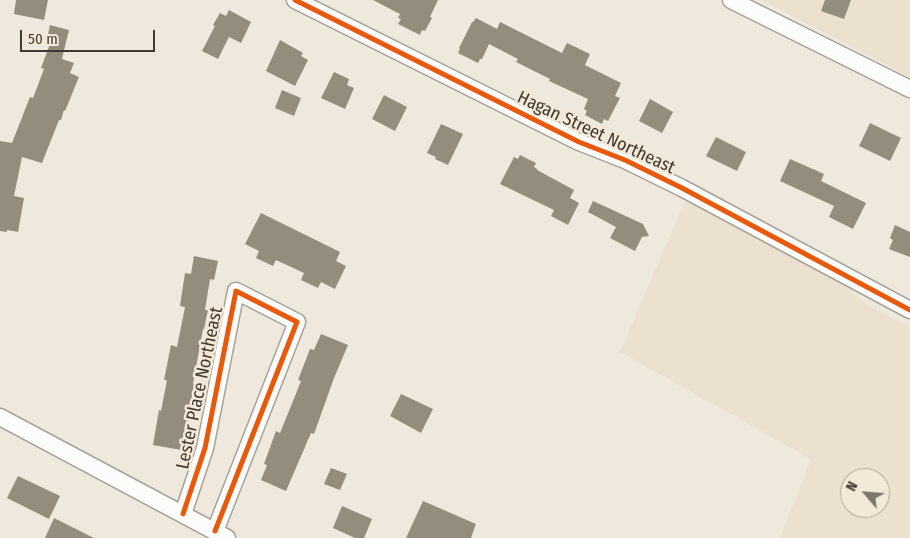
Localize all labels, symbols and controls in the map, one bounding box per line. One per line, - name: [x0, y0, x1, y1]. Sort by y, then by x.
- scale bar: [22, 20, 158, 52]
- text: 50 m: [28, 30, 58, 48]
- street label: Hagan Street Northeast: [514, 87, 678, 179]
- street label: Lester Place Northeast: [172, 305, 228, 471]
- north arrow: [840, 468, 890, 518]
- text: N: [843, 479, 862, 494]

